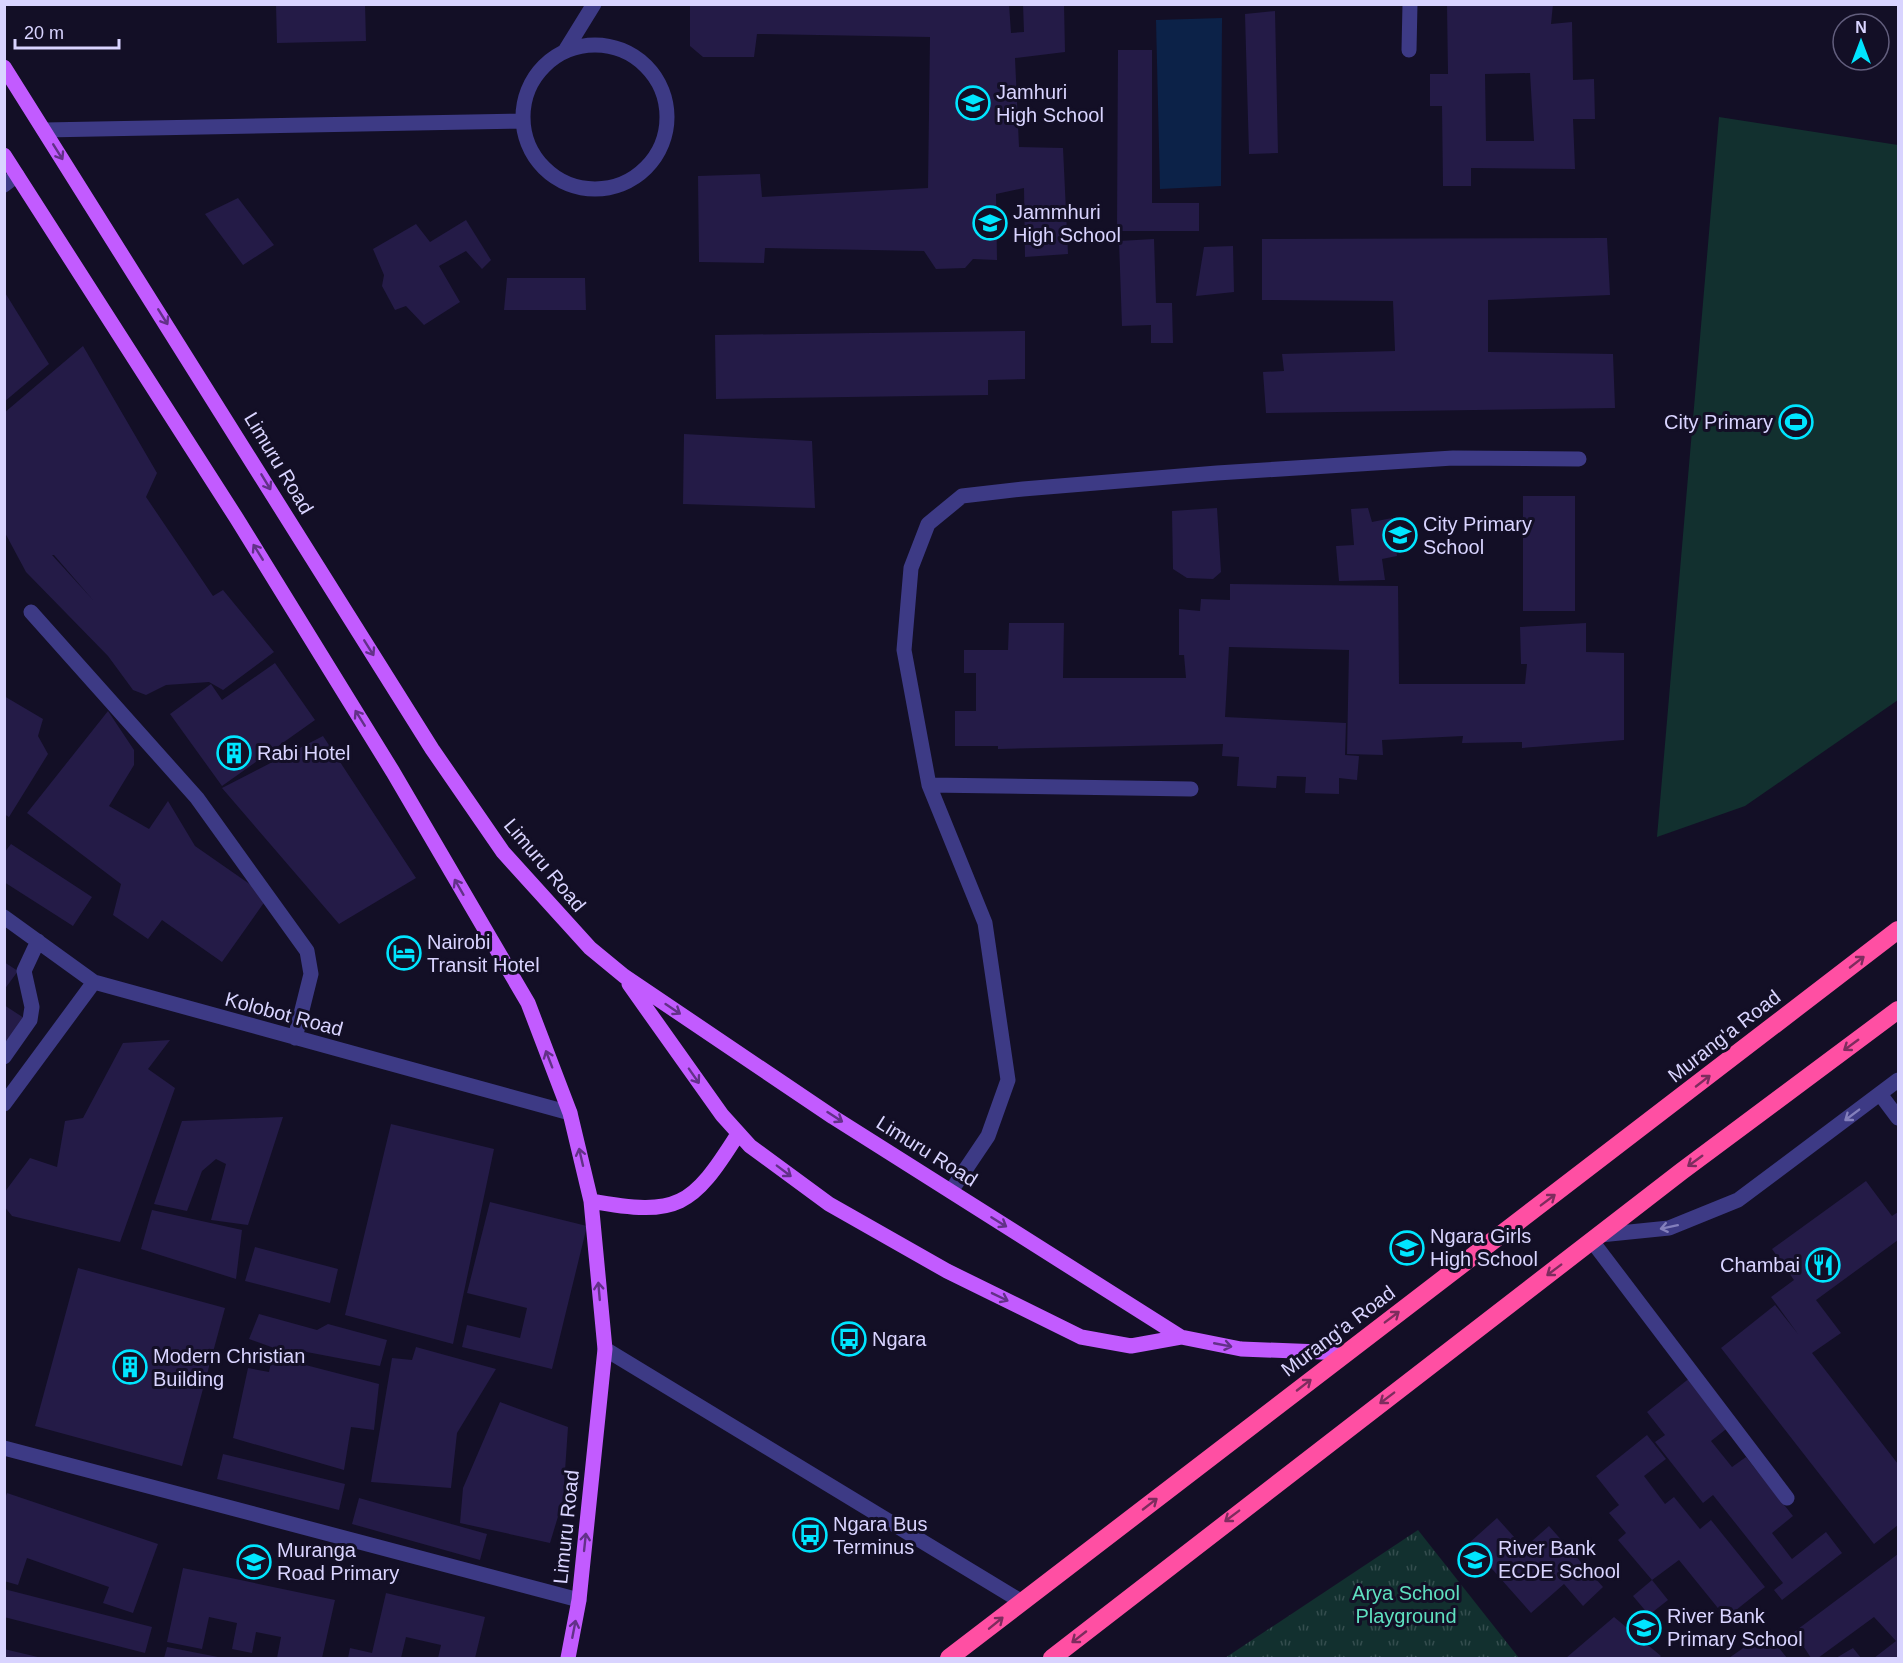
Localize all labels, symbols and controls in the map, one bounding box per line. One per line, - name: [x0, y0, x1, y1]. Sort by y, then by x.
- scale bar: [15, 12, 118, 50]
- north arrow: [1831, 12, 1891, 72]
- text: N: [1855, 19, 1867, 36]
- text: 20 m: [24, 23, 64, 43]
- place label: Jamhuri High School: [996, 81, 1104, 126]
- school or university icon: Jamhuri High School: [955, 85, 991, 121]
- one-way arrow: [52, 144, 64, 160]
- place label: Jammhuri High School: [1013, 201, 1121, 246]
- school or university icon: Jammhuri High School: [972, 205, 1008, 241]
- one-way arrow: [157, 308, 169, 325]
- sports icon: City Primary: [1778, 404, 1814, 440]
- street label: Limuru Road: [240, 408, 318, 518]
- place label: City Primary: [1664, 411, 1773, 433]
- one-way arrow: [260, 473, 272, 490]
- place label: City Primary School: [1423, 513, 1532, 558]
- school or university icon: City Primary School: [1382, 517, 1418, 553]
- one-way arrow: [251, 544, 263, 561]
- one-way arrow: [363, 639, 375, 656]
- one-way arrow: [354, 710, 366, 727]
- building icon: Rabi Hotel: [216, 735, 252, 771]
- place label: Rabi Hotel: [257, 742, 350, 764]
- street label: Limuru Road: [500, 814, 590, 916]
- one-way arrow: [452, 878, 464, 895]
- place label: Nairobi Transit Hotel: [427, 931, 540, 976]
- hotel icon: Nairobi Transit Hotel: [386, 935, 422, 971]
- one-way arrow: [1849, 956, 1865, 969]
- street label: Murang'a Road: [1664, 985, 1784, 1087]
- street label: Kolobot Road: [223, 988, 345, 1040]
- one-way arrow: [664, 1003, 680, 1015]
- one-way arrow: [1844, 1039, 1860, 1051]
- one-way arrow: [543, 1050, 554, 1068]
- one-way arrow: [688, 1067, 700, 1083]
- one-way arrow: [1694, 1075, 1710, 1087]
- one-way arrow: [1844, 1108, 1860, 1121]
- street label: Limuru Road: [873, 1111, 981, 1191]
- one-way arrow: [826, 1112, 843, 1124]
- one-way arrow: [574, 1148, 586, 1167]
- one-way arrow: [1687, 1155, 1703, 1167]
- one-way arrow: [775, 1164, 791, 1177]
- one-way arrow: [1539, 1193, 1555, 1206]
- one-way arrow: [990, 1216, 1007, 1228]
- one-way arrow: [1660, 1221, 1679, 1233]
- place label: Ngara Girls High School: [1430, 1225, 1538, 1270]
- school or university icon: Ngara Girls High School: [1389, 1230, 1425, 1266]
- restaurant icon: Chambai: [1805, 1247, 1841, 1283]
- place label: Chambai: [1720, 1254, 1800, 1276]
- one-way arrow: [1546, 1264, 1562, 1277]
- street label: Murang'a Road: [1277, 1281, 1399, 1381]
- one-way arrow: [593, 1282, 604, 1301]
- one-way arrow: [990, 1292, 1008, 1303]
- one-way arrow: [1384, 1311, 1400, 1324]
- bus stop icon: Ngara: [831, 1321, 867, 1357]
- place label: Ngara: [872, 1328, 927, 1350]
- one-way arrow: [1213, 1340, 1232, 1351]
- place label: Modern Christian Building: [153, 1345, 305, 1390]
- building icon: Modern Christian Building: [112, 1349, 148, 1385]
- one-way arrow: [1296, 1378, 1312, 1391]
- one-way arrow: [1379, 1391, 1395, 1404]
- street label: Limuru Road: [549, 1469, 583, 1585]
- one-way arrow: [1141, 1497, 1157, 1510]
- one-way arrow: [1225, 1510, 1241, 1523]
- place label: Ngara Bus Terminus: [833, 1513, 928, 1558]
- bus stop icon: Ngara Bus Terminus: [792, 1517, 828, 1553]
- one-way arrow: [580, 1533, 591, 1552]
- place label: River Bank ECDE School: [1498, 1537, 1620, 1582]
- place label: Muranga Road Primary: [277, 1539, 399, 1584]
- school or university icon: River Bank ECDE School: [1457, 1542, 1493, 1578]
- school or university icon: Muranga Road Primary: [236, 1544, 272, 1580]
- park label: Arya School Playground: [1352, 1582, 1460, 1627]
- place label: River Bank Primary School: [1667, 1605, 1803, 1650]
- school or university icon: River Bank Primary School: [1626, 1610, 1662, 1646]
- one-way arrow: [988, 1617, 1004, 1630]
- one-way arrow: [568, 1620, 580, 1639]
- one-way arrow: [1071, 1631, 1087, 1644]

